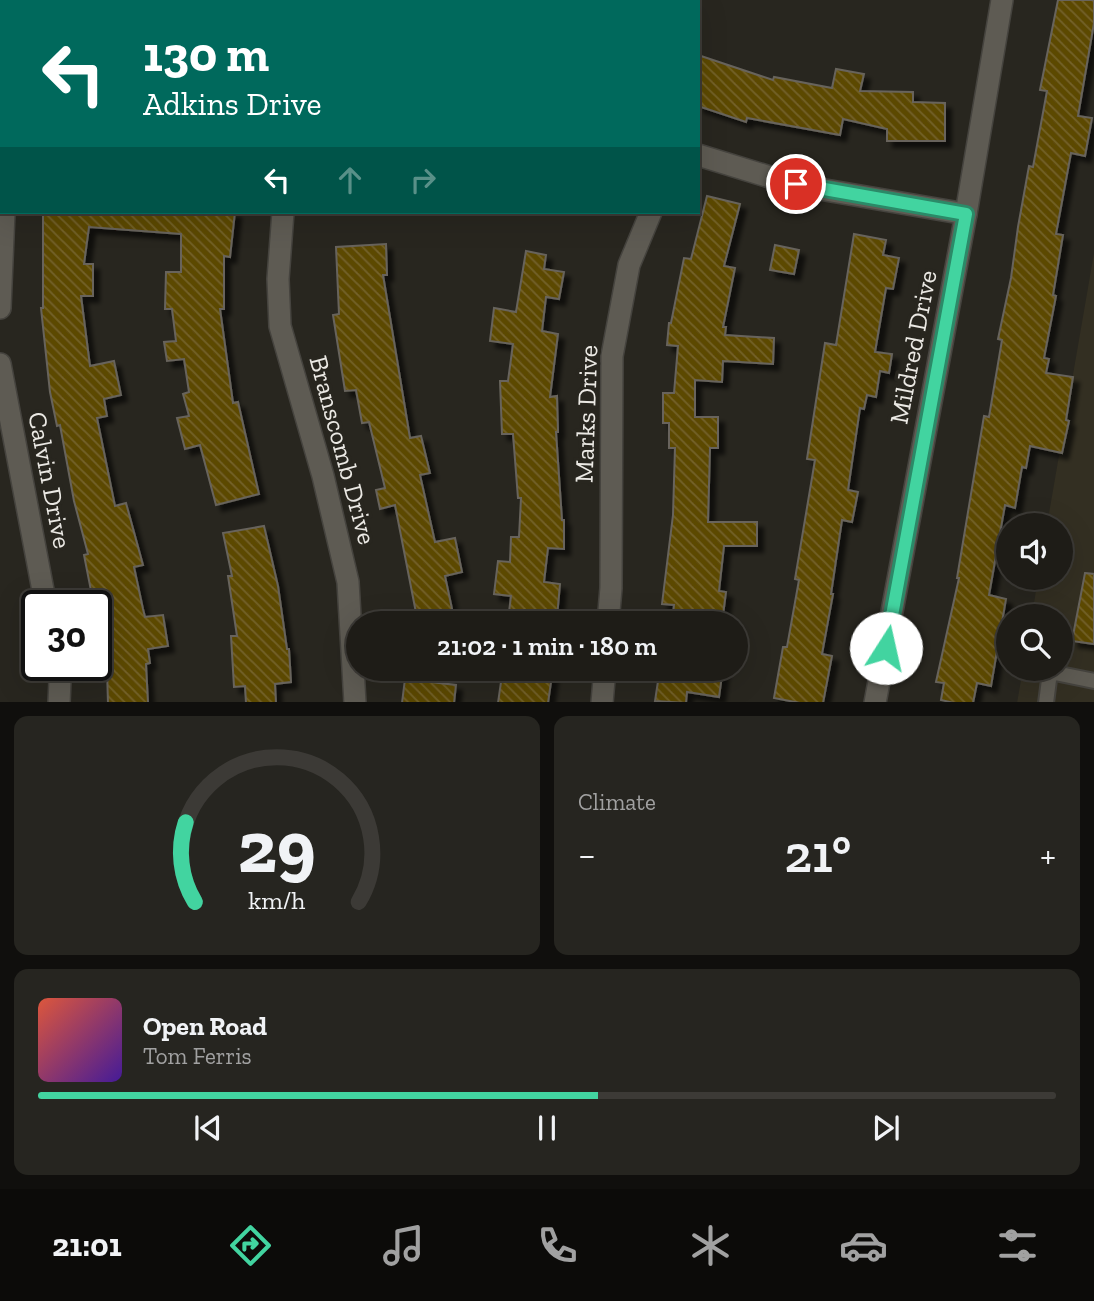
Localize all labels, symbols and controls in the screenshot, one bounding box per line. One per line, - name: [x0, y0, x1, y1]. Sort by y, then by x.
- text: 130 m: [143, 25, 269, 84]
- icon: left: [28, 28, 119, 119]
- text: Adkins Drive: [143, 85, 321, 123]
- pin: [766, 154, 826, 214]
- icon: left: [258, 161, 296, 199]
- icon: ahead: [331, 161, 369, 199]
- icon: right: [404, 161, 442, 199]
- icon: arrive: [777, 165, 815, 203]
- street label: Mildred Drive: [882, 267, 944, 427]
- street label: Marks Drive: [568, 344, 604, 484]
- street label: Branscomb Drive: [302, 352, 384, 548]
- street label: Calvin Drive: [21, 409, 79, 551]
- map controls: [996, 513, 1073, 681]
- button: sound: [996, 513, 1073, 590]
- speed limit sign: 30: [21, 590, 112, 681]
- button: search: [996, 604, 1073, 681]
- position arrow: [849, 611, 923, 685]
- text: 21:02 · 1 min · 180 m: [437, 630, 657, 662]
- text: Climate: [578, 788, 656, 816]
- text: 29: [238, 803, 316, 891]
- text: 21°: [785, 823, 851, 885]
- text: −: [578, 832, 596, 878]
- text: +: [1040, 832, 1056, 878]
- text: km/h: [248, 884, 306, 914]
- text: Open Road: [143, 1010, 267, 1042]
- text: Tom Ferris: [143, 1042, 252, 1070]
- icon: previous: [189, 1109, 227, 1147]
- icon: pause: [528, 1109, 566, 1147]
- icon: next: [867, 1109, 905, 1147]
- icon: directions: [226, 1221, 275, 1270]
- icon: music: [379, 1221, 428, 1270]
- icon: phone: [533, 1221, 582, 1270]
- icon: climate: [686, 1221, 735, 1270]
- icon: car: [839, 1221, 888, 1270]
- icon: filters: [993, 1221, 1042, 1270]
- text: 21:01: [52, 1226, 122, 1264]

